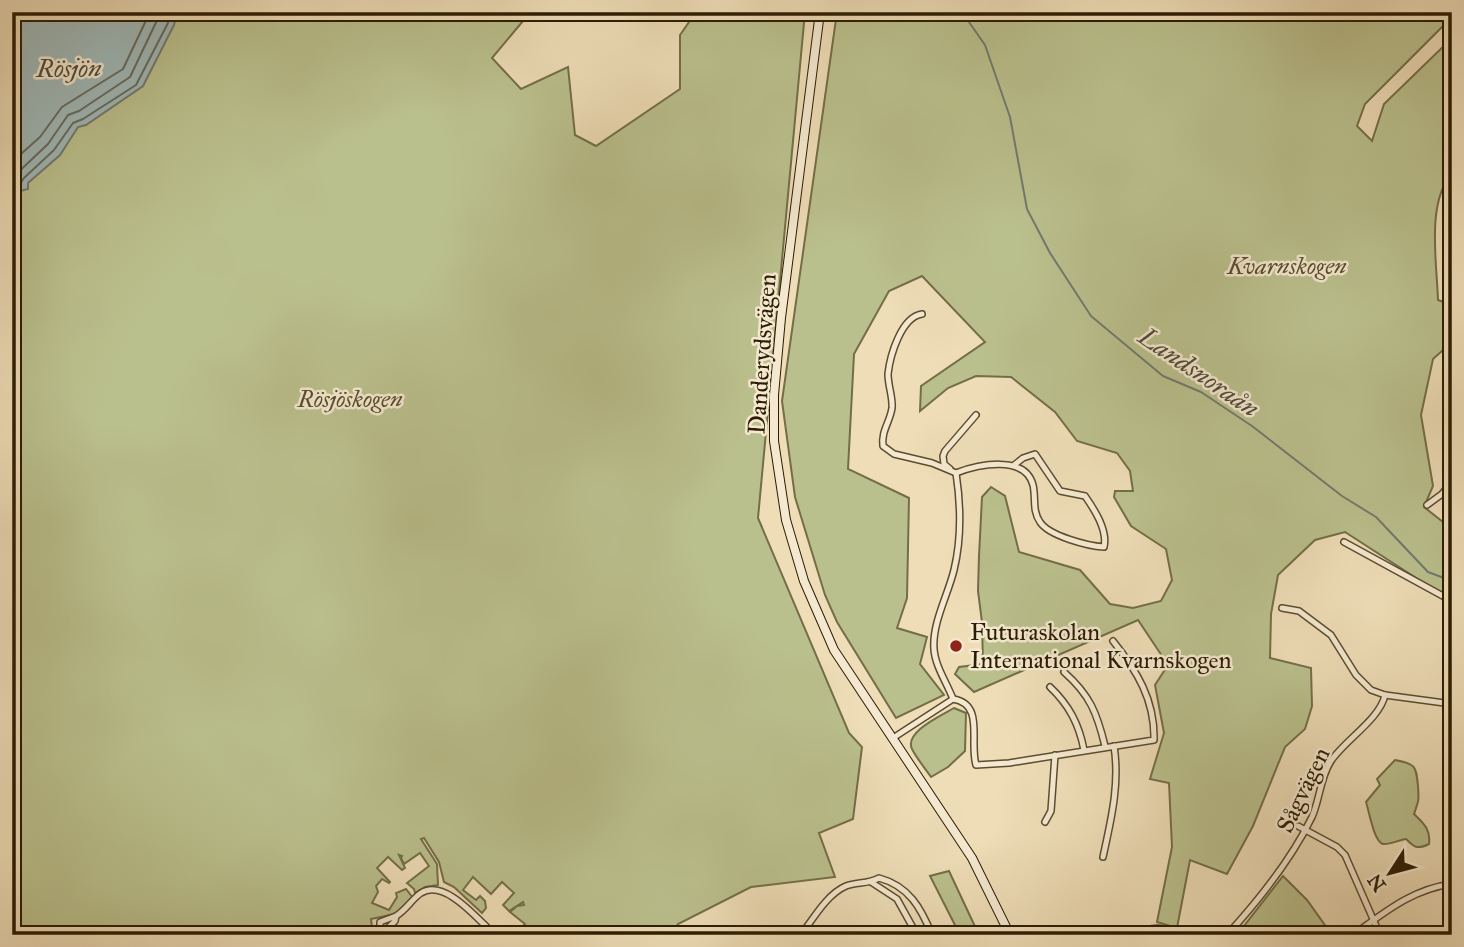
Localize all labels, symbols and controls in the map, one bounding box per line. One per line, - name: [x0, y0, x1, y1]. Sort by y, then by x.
- water label: Rösjön: [35, 52, 102, 84]
- park label: Kvarnskogen: [1226, 251, 1347, 281]
- street label: Danderydsvägen: [741, 273, 783, 435]
- water label: Landsnoraån: [1132, 320, 1266, 424]
- park label: Rösjöskogen: [296, 384, 403, 414]
- place label: Futuraskolan International Kvarnskogen: [970, 617, 1232, 675]
- marker: Futuraskolan International Kvarnskogen: [948, 638, 964, 654]
- street label: Sågvägen: [1269, 742, 1337, 838]
- north arrow: [1356, 838, 1426, 908]
- text: N: [1363, 869, 1391, 896]

